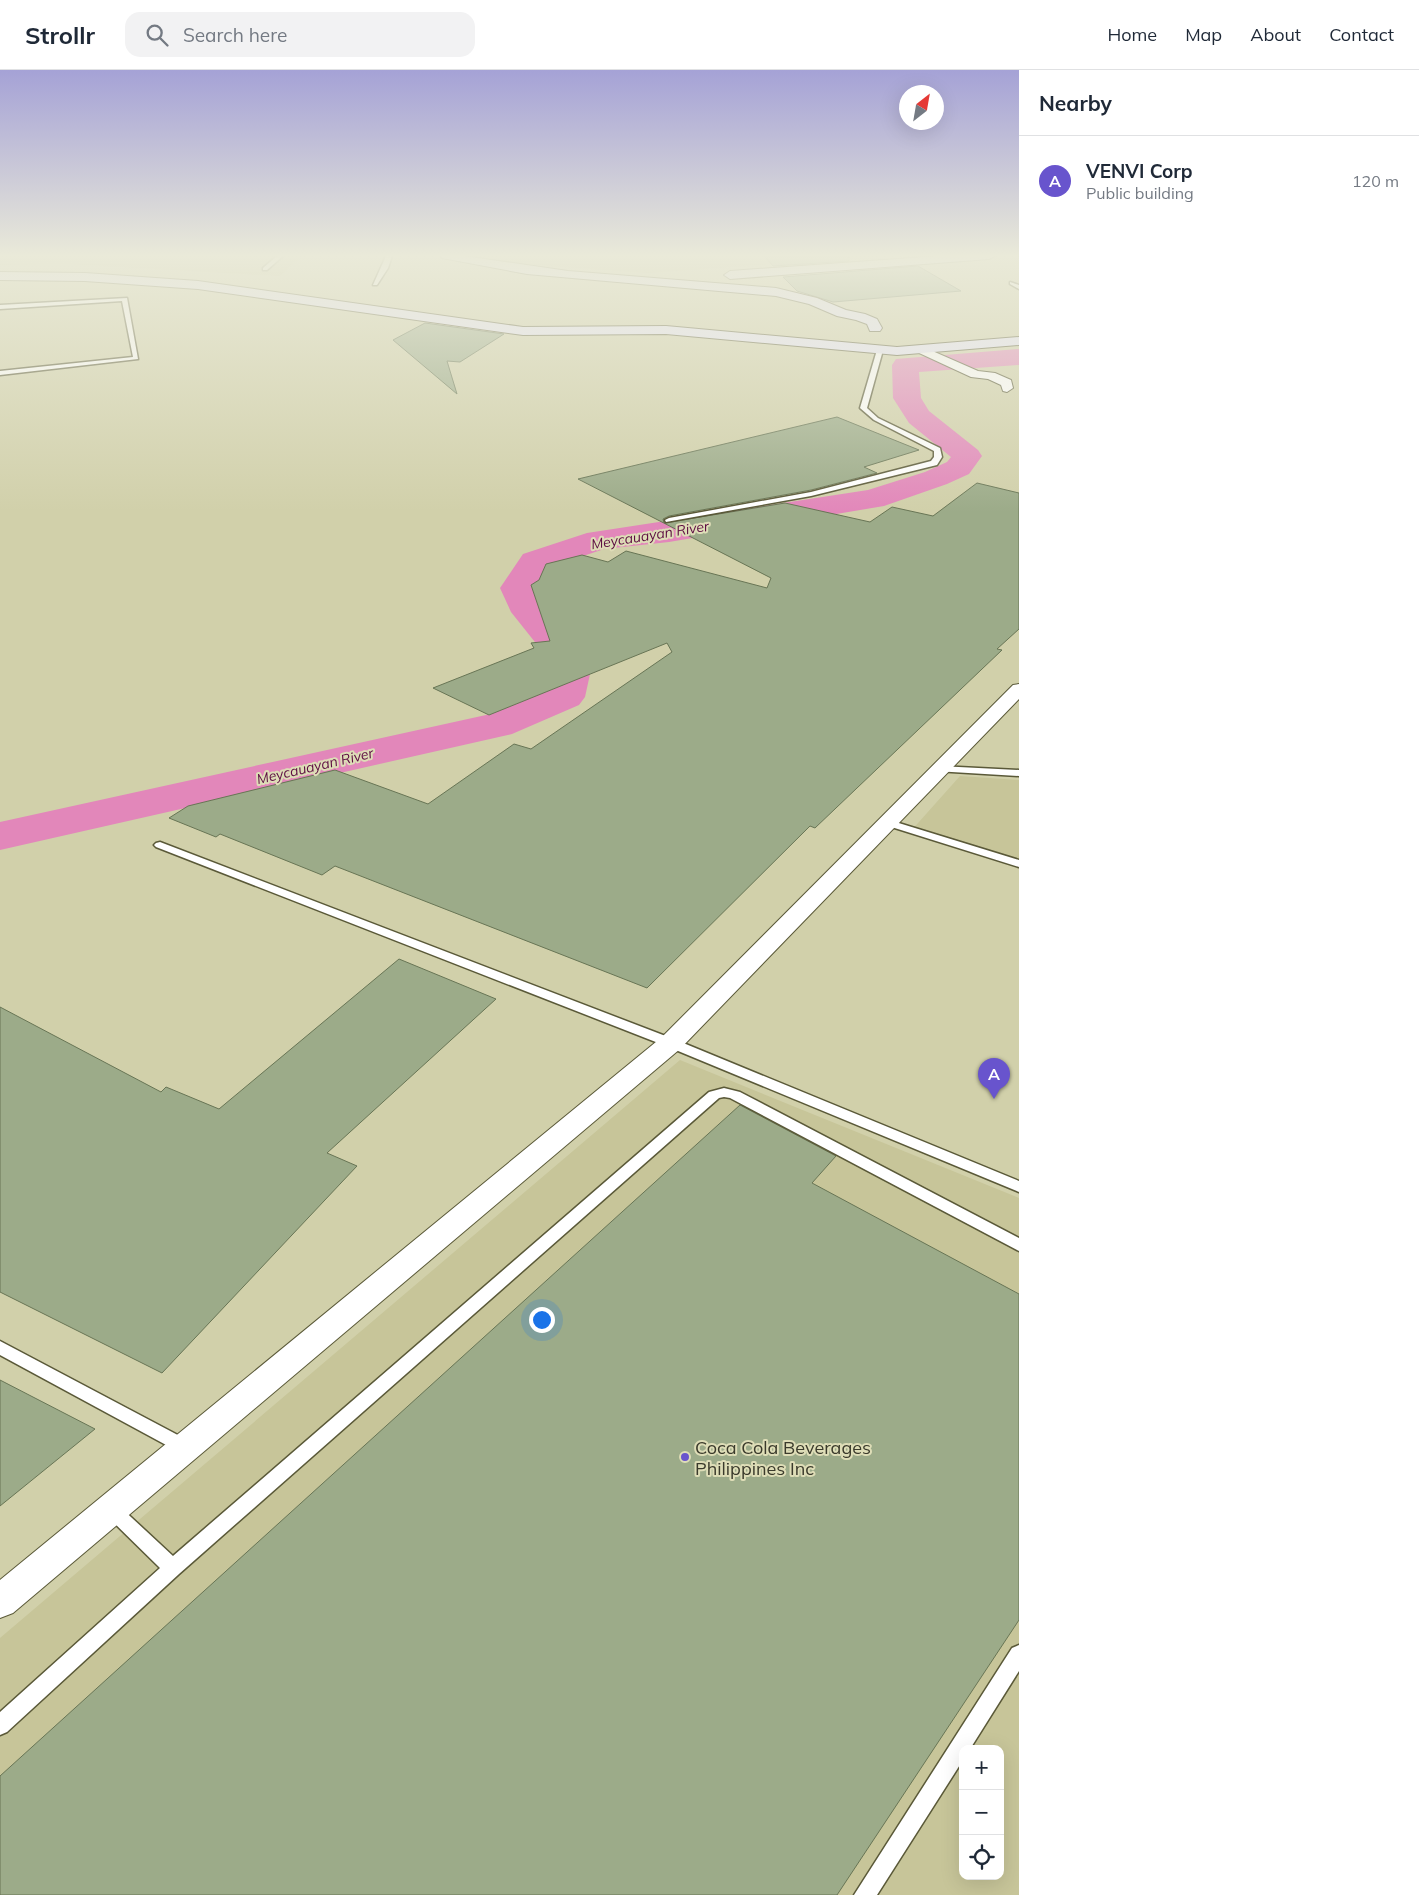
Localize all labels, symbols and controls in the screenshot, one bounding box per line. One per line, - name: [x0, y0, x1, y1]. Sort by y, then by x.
- search box: [125, 12, 475, 57]
- text: Strollr: [25, 20, 95, 50]
- icon: search: [143, 21, 171, 49]
- text: Search here: [183, 23, 287, 47]
- text: Home: [1107, 23, 1157, 46]
- text: Map: [1185, 23, 1222, 46]
- text: About: [1250, 23, 1301, 46]
- text: Contact: [1329, 23, 1394, 46]
- north arrow: [899, 85, 944, 130]
- text: Nearby: [1039, 90, 1112, 116]
- text: VENVI Corp: [1086, 159, 1193, 183]
- text: A: [1049, 171, 1061, 191]
- text: 120 m: [1352, 171, 1399, 191]
- text: Public building: [1086, 183, 1194, 203]
- water label: Meycauayan River: [590, 517, 711, 553]
- water label: Meycauayan River: [255, 744, 376, 788]
- pin: A: [978, 1058, 1010, 1099]
- your location: [529, 1307, 555, 1333]
- place label: Coca Cola Beverages Philippines Inc: [695, 1436, 871, 1480]
- marker: Coca Cola Beverages Philippines Inc: [679, 1451, 691, 1463]
- map controls: [959, 1745, 1004, 1880]
- button: +: [959, 1745, 1004, 1790]
- button: −: [959, 1790, 1004, 1835]
- button: locate: [959, 1835, 1004, 1880]

